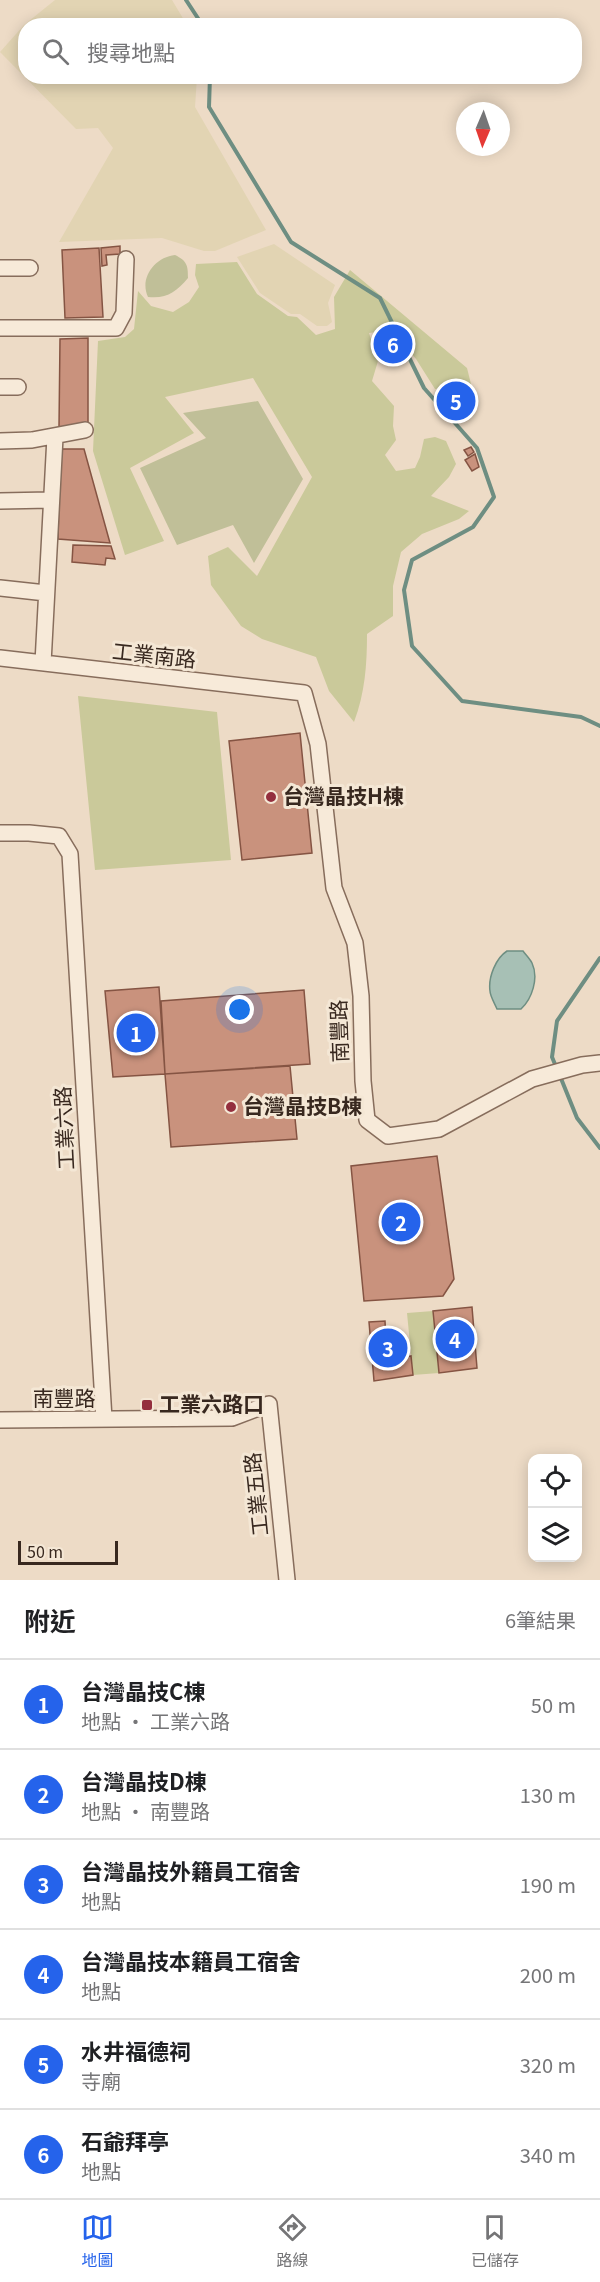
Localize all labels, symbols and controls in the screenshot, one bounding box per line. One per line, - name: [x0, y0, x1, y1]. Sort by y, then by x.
- search box: [18, 18, 582, 84]
- icon: search: [39, 35, 72, 68]
- text: 搜尋地點: [87, 35, 175, 67]
- north arrow: [456, 102, 510, 156]
- pin: 6: [374, 322, 412, 366]
- pin: 5: [436, 378, 476, 424]
- street label: 工業南路: [111, 635, 198, 673]
- place label: 台灣晶技H棟: [283, 780, 404, 810]
- marker: 台灣晶技H棟: [264, 790, 278, 804]
- your location: [225, 995, 254, 1024]
- street label: 南豐路: [322, 999, 354, 1063]
- pin: 1: [116, 1010, 156, 1056]
- street label: 工業六路: [46, 1085, 80, 1171]
- place label: 台灣晶技B棟: [243, 1090, 362, 1120]
- marker: 台灣晶技B棟: [224, 1100, 238, 1114]
- pin: 2: [382, 1200, 420, 1244]
- pin: 4: [436, 1316, 474, 1362]
- pin: 3: [368, 1326, 408, 1370]
- street label: 南豐路: [33, 1382, 96, 1412]
- place label: 工業六路口: [159, 1388, 264, 1418]
- marker: 工業六路口: [140, 1398, 154, 1412]
- street label: 工業五路: [236, 1451, 274, 1538]
- map controls: [528, 1454, 582, 1562]
- button: locate: [528, 1454, 582, 1508]
- button: layers: [528, 1508, 582, 1562]
- scale bar: [18, 1538, 118, 1566]
- text: 50 m: [27, 1539, 63, 1563]
- text: 附近: [24, 1601, 76, 1638]
- text: 6筆結果: [505, 1605, 576, 1634]
- text: 台灣晶技C棟: [81, 1674, 205, 1706]
- text: 1: [38, 1690, 49, 1719]
- text: 50 m: [531, 1690, 576, 1719]
- text: 地點 · 工業六路: [81, 1706, 230, 1735]
- text: 台灣晶技D棟: [81, 1764, 207, 1796]
- text: 2: [38, 1780, 49, 1809]
- text: 130 m: [520, 1780, 576, 1809]
- text: 地點 · 南豐路: [81, 1796, 210, 1825]
- text: 台灣晶技外籍員工宿舍: [81, 1854, 301, 1886]
- text: 3: [38, 1870, 49, 1899]
- text: 190 m: [520, 1870, 576, 1899]
- text: 地點: [81, 1886, 121, 1915]
- text: 台灣晶技本籍員工宿舍: [81, 1944, 301, 1976]
- text: 4: [38, 1960, 49, 1989]
- text: 200 m: [520, 1960, 576, 1989]
- text: 地點: [81, 1976, 121, 2005]
- text: 水井福德祠: [81, 2034, 191, 2066]
- text: 5: [38, 2050, 49, 2079]
- text: 320 m: [520, 2050, 576, 2079]
- text: 寺廟: [81, 2066, 121, 2095]
- text: 石爺拜亭: [81, 2124, 169, 2156]
- text: 6: [38, 2140, 49, 2169]
- text: 340 m: [520, 2140, 576, 2169]
- text: 地點: [81, 2156, 121, 2185]
- tab: 地圖: [81, 2211, 114, 2271]
- tab: 路線: [276, 2211, 309, 2271]
- tab: 已儲存: [471, 2211, 519, 2271]

